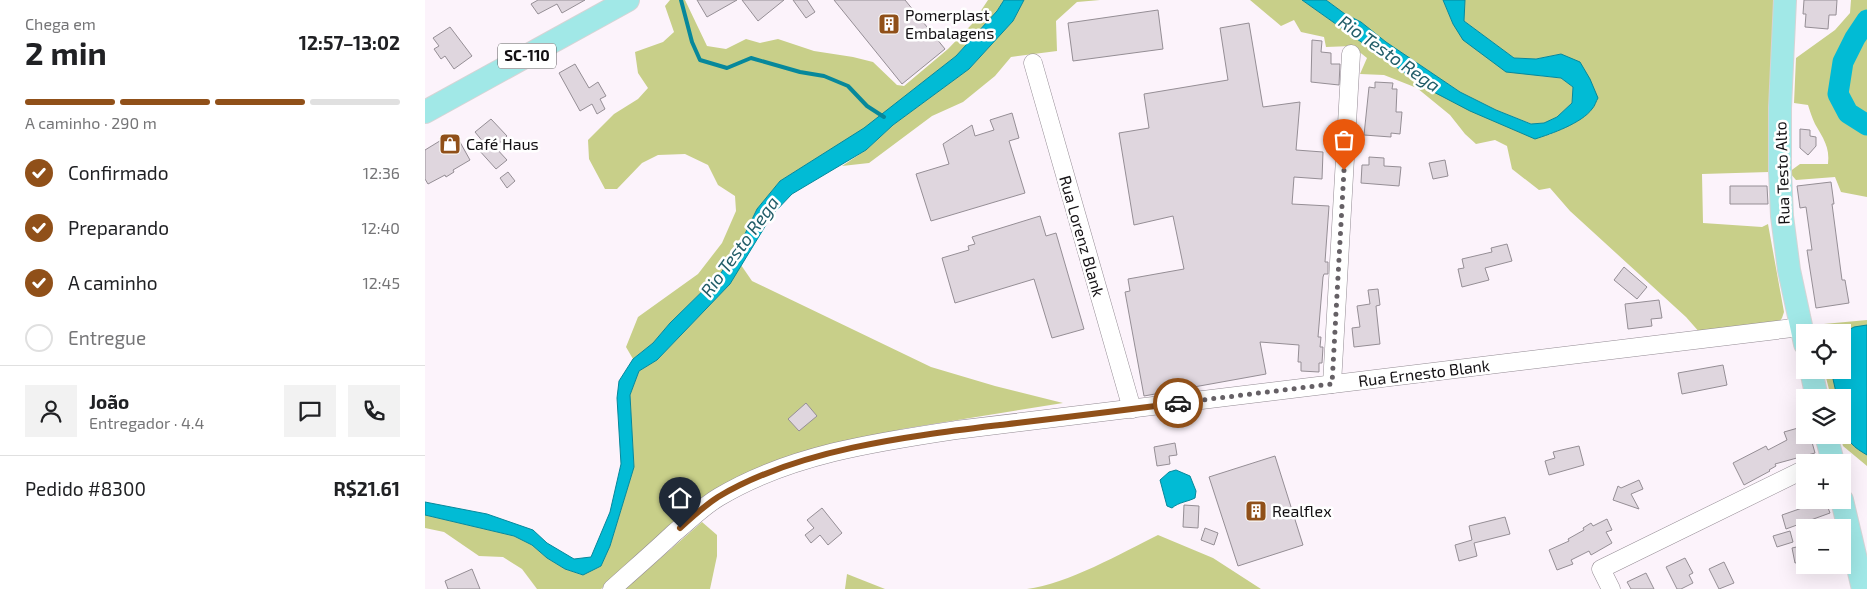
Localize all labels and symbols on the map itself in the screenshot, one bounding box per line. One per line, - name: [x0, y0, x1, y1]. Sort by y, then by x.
- place label: Pomerplast Embalagens: [905, 5, 994, 42]
- water label: Rio Testo Rega: [1335, 10, 1445, 96]
- building icon: Pomerplast Embalagens: [877, 12, 901, 36]
- road number: SC-110: [498, 44, 556, 68]
- pin: [1323, 119, 1365, 170]
- street label: Rua Testo Alto: [1770, 121, 1793, 225]
- shop icon: Café Haus: [438, 132, 462, 156]
- place label: Café Haus: [466, 134, 539, 153]
- street label: Rua Lorenz Blank: [1056, 173, 1109, 299]
- water label: Rio Testo Rega: [695, 192, 783, 301]
- street label: Rua Ernesto Blank: [1357, 355, 1491, 390]
- courier: [1153, 378, 1203, 428]
- pin: [659, 477, 701, 528]
- building icon: Realflex: [1244, 499, 1268, 523]
- place label: Realflex: [1272, 501, 1332, 520]

